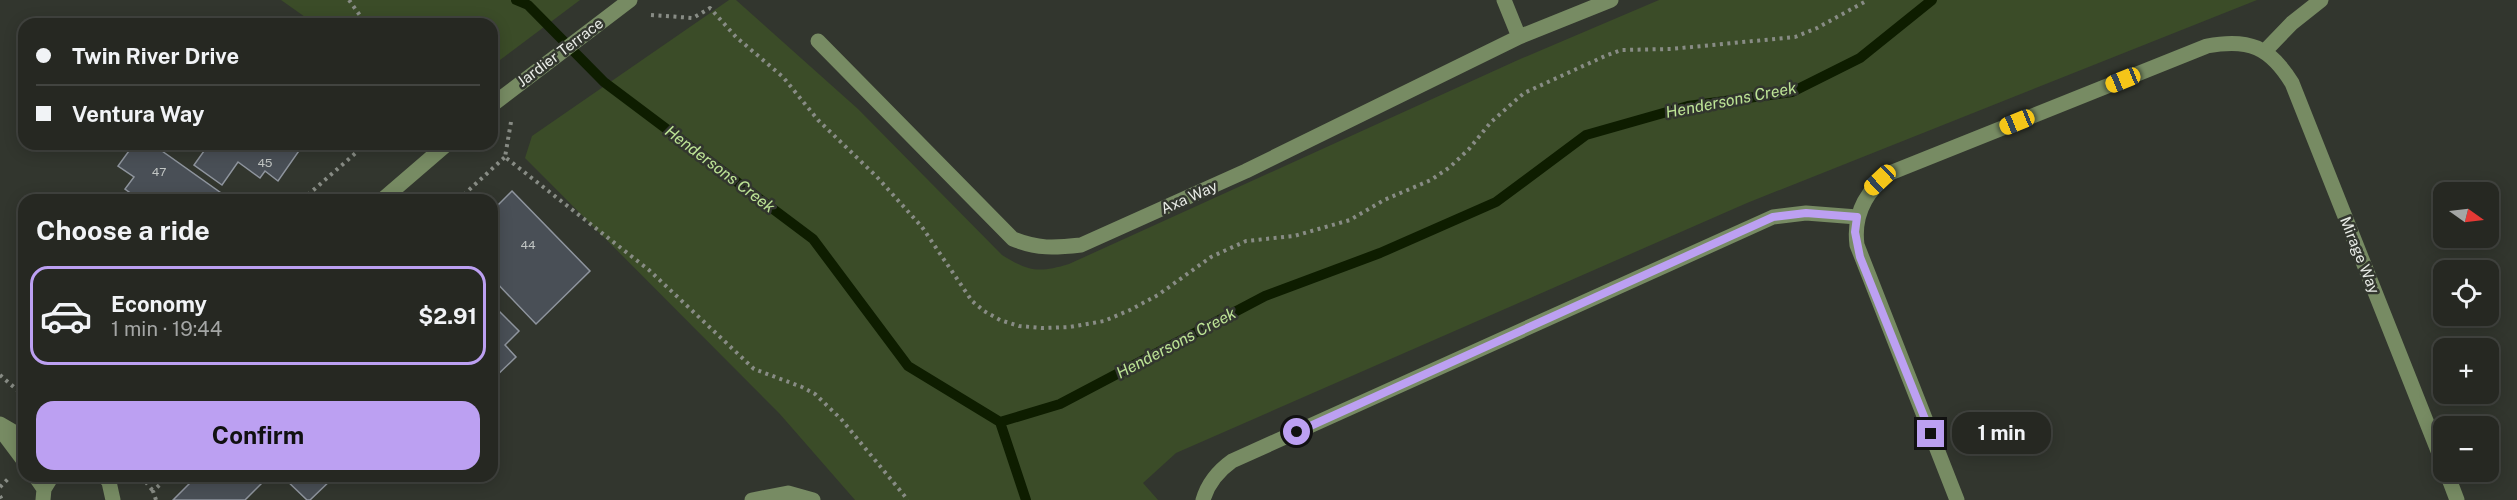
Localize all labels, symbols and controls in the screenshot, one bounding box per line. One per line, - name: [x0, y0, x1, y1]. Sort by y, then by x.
- street label: Jardier Terrace: [514, 14, 606, 90]
- text: Twin River Drive: [72, 43, 239, 69]
- car: [2103, 65, 2143, 95]
- water label: Hendersons Creek: [1664, 78, 1798, 122]
- text: Ventura Way: [72, 101, 204, 127]
- car: [1997, 107, 2037, 137]
- water label: Hendersons Creek: [661, 121, 779, 217]
- house number: 45: [257, 156, 273, 170]
- car: [1861, 161, 1899, 199]
- house number: 47: [152, 165, 166, 179]
- street label: Axa Way: [1158, 177, 1220, 217]
- north arrow: [2433, 182, 2499, 248]
- map controls: [2433, 182, 2499, 482]
- text: Choose a ride: [36, 214, 210, 246]
- street label: Mirage Way: [2337, 214, 2383, 296]
- house number: 44: [520, 238, 536, 252]
- button: locate: [2433, 260, 2499, 326]
- icon: car: [39, 289, 93, 343]
- text: Economy: [111, 291, 207, 317]
- text: $2.91: [418, 303, 477, 329]
- water label: Hendersons Creek: [1113, 303, 1239, 383]
- text: 1 min · 19:44: [111, 317, 222, 341]
- button: +: [2433, 338, 2499, 404]
- button: Confirm: [36, 401, 480, 470]
- callout: 1 min: [1952, 413, 2051, 455]
- button: −: [2433, 416, 2499, 482]
- route start: [1283, 418, 1310, 445]
- route end: [1917, 420, 1944, 447]
- text: 1 min: [1977, 421, 2026, 445]

